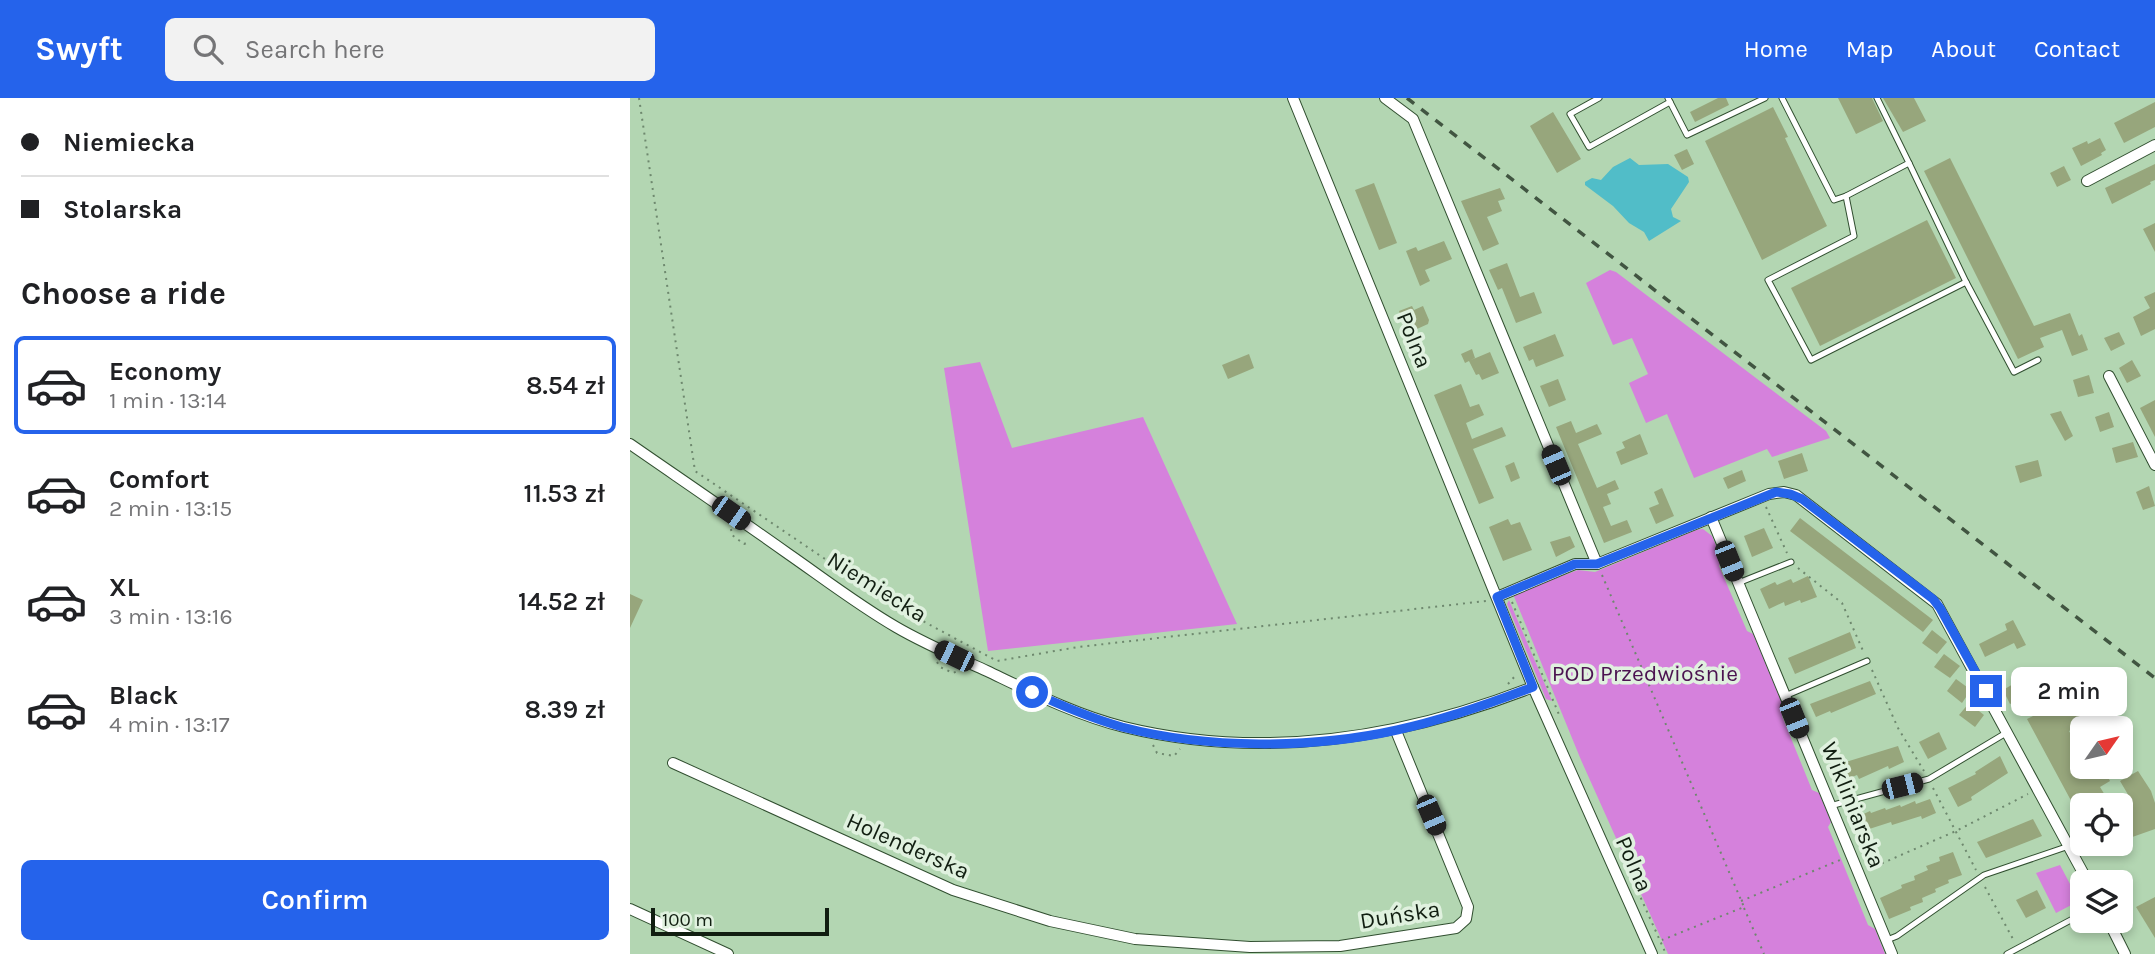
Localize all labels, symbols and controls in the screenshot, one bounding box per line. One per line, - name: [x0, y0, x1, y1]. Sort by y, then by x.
- search box: [165, 18, 655, 81]
- text: Swyft: [35, 30, 123, 68]
- icon: search: [189, 30, 227, 68]
- text: Search here: [245, 34, 385, 65]
- text: Home: [1744, 35, 1808, 63]
- text: Map: [1846, 35, 1893, 63]
- text: About: [1931, 35, 1996, 63]
- text: Contact: [2034, 35, 2120, 63]
- text: Niemiecka: [63, 127, 195, 158]
- text: Stolarska: [63, 194, 182, 225]
- text: Choose a ride: [21, 275, 226, 312]
- street label: Polna: [1391, 308, 1437, 372]
- icon: car: [25, 354, 88, 417]
- text: Economy: [109, 356, 221, 387]
- text: 8.54 zł: [526, 370, 605, 401]
- text: 1 min · 13:14: [109, 387, 226, 414]
- car: [1539, 442, 1574, 488]
- icon: car: [25, 462, 88, 525]
- text: Comfort: [109, 464, 210, 495]
- text: 11.53 zł: [524, 478, 605, 509]
- car: [708, 492, 755, 534]
- text: 2 min · 13:15: [109, 495, 232, 522]
- car: [1712, 538, 1747, 584]
- street label: Niemiecka: [822, 546, 932, 628]
- icon: car: [25, 570, 88, 633]
- text: XL: [109, 572, 140, 603]
- text: 14.52 zł: [518, 586, 605, 617]
- text: 3 min · 13:16: [109, 603, 233, 630]
- car: [931, 637, 978, 675]
- park label: POD Przedwiośnie: [1552, 660, 1738, 687]
- callout: 2 min: [2010, 666, 2126, 716]
- route end: [1970, 675, 2002, 707]
- route start: [1016, 676, 1048, 708]
- icon: car: [25, 678, 88, 741]
- text: 2 min: [2038, 678, 2100, 705]
- text: Black: [109, 680, 178, 711]
- text: 8.39 zł: [525, 694, 605, 725]
- car: [1777, 695, 1812, 741]
- text: 4 min · 13:17: [109, 711, 229, 738]
- north arrow: [2070, 716, 2133, 779]
- map controls: [2070, 716, 2133, 933]
- street label: Wikliniarska: [1816, 738, 1890, 872]
- car: [1880, 771, 1925, 801]
- car: [1414, 792, 1449, 838]
- button: locate: [2070, 793, 2133, 856]
- street label: Holenderska: [842, 807, 974, 885]
- street label: Polna: [1610, 832, 1658, 896]
- button: Confirm: [21, 860, 609, 940]
- button: layers: [2070, 870, 2133, 933]
- street label: Duńska: [1358, 895, 1442, 935]
- scale bar: [651, 905, 830, 937]
- text: 100 m: [662, 909, 713, 931]

